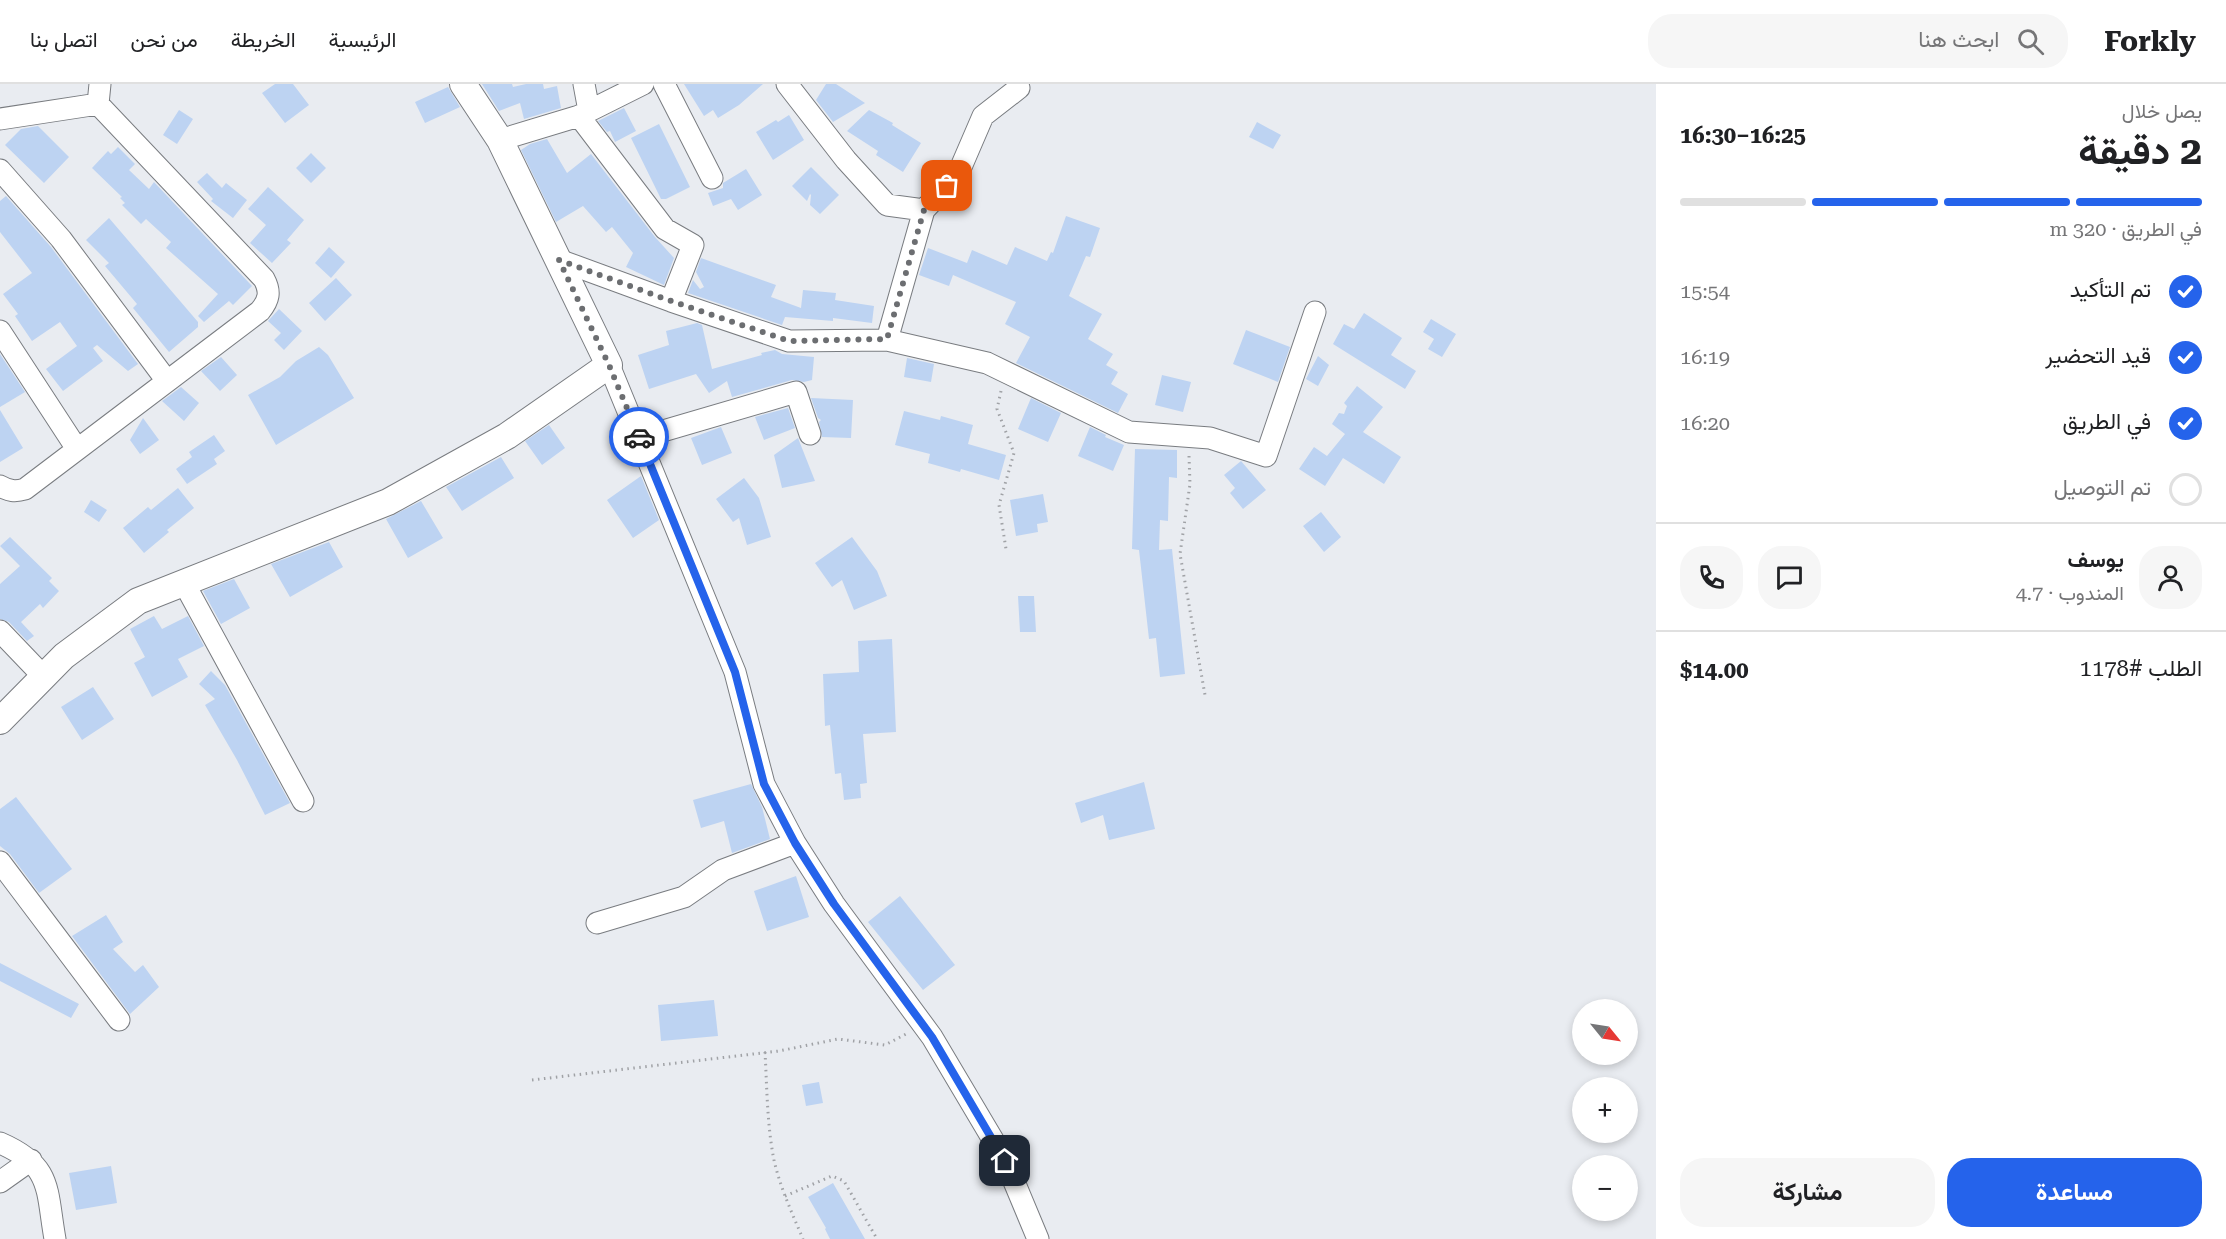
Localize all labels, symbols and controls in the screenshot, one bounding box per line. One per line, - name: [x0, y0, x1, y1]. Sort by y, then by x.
- search box: [1648, 14, 2068, 68]
- icon: search: [2014, 25, 2047, 58]
- text: Forkly: [2104, 25, 2196, 58]
- text: ابحث هنا: [1918, 27, 1999, 52]
- text: اتصل بنا: [30, 28, 98, 52]
- text: من نحن: [131, 28, 198, 52]
- text: الخريطة: [231, 28, 296, 52]
- text: الرئيسية: [329, 28, 396, 52]
- text: يصل خلال: [2122, 99, 2202, 123]
- text: 16:25–16:30: [1680, 123, 1806, 148]
- text: 2 دقيقة: [2078, 128, 2202, 174]
- pin: [921, 160, 972, 211]
- icon: bag: [930, 169, 963, 202]
- text: في الطريق · 320 m: [2049, 217, 2202, 241]
- icon: check: [2169, 275, 2202, 308]
- text: تم التأكيد: [2070, 277, 2151, 302]
- text: 15:54: [1680, 279, 1730, 303]
- icon: check: [2169, 341, 2202, 374]
- text: قيد التحضير: [2045, 343, 2151, 368]
- text: 16:19: [1680, 345, 1730, 369]
- courier: [609, 407, 669, 467]
- icon: check: [2169, 407, 2202, 440]
- text: في الطريق: [2063, 409, 2151, 434]
- text: 16:20: [1680, 411, 1730, 435]
- icon: car: [623, 421, 656, 454]
- text: تم التوصيل: [2054, 475, 2151, 500]
- button: phone: [1680, 546, 1743, 609]
- button: chat: [1758, 546, 1821, 609]
- button: person: [2139, 546, 2202, 609]
- text: يوسف: [2068, 547, 2124, 572]
- text: المندوب · 4.7: [2016, 581, 2124, 605]
- text: الطلب #1178: [2080, 656, 2202, 681]
- text: $14.00: [1680, 658, 1749, 683]
- north arrow: [1572, 999, 1638, 1065]
- map controls: [1572, 999, 1638, 1221]
- button: +: [1572, 1077, 1638, 1143]
- pin: [979, 1135, 1030, 1186]
- icon: home: [988, 1144, 1021, 1177]
- button: −: [1572, 1155, 1638, 1221]
- button: مشاركة: [1680, 1158, 1935, 1227]
- button: مساعدة: [1947, 1158, 2202, 1227]

